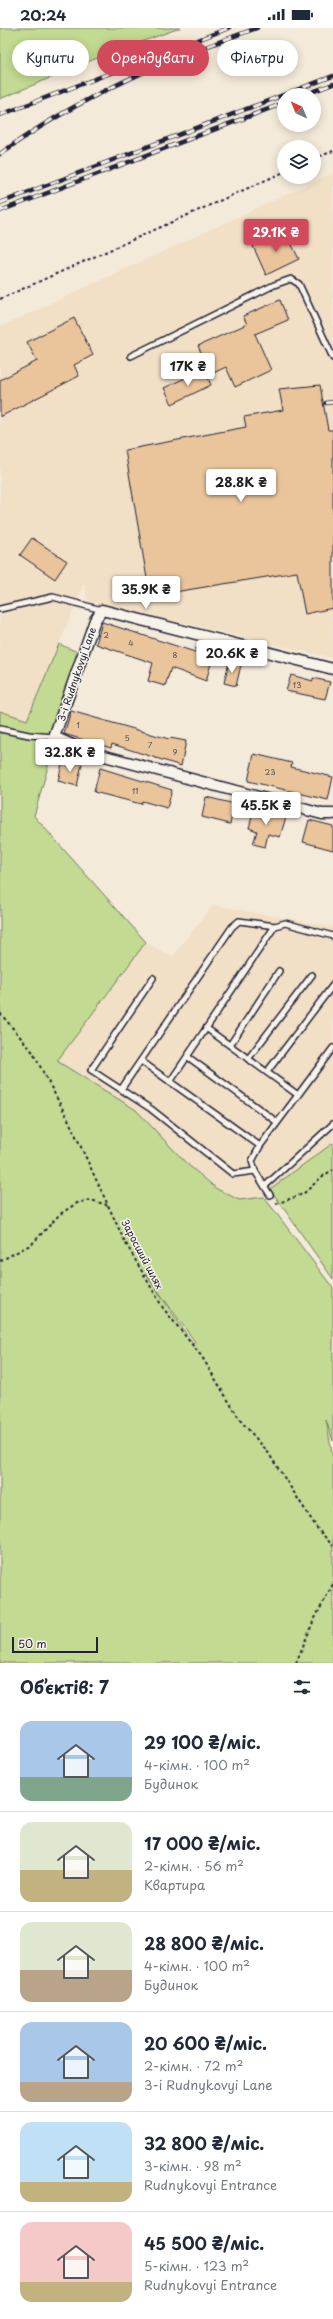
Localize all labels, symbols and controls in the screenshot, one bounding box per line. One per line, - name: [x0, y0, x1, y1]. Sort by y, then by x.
- text: 20:24: [20, 3, 66, 26]
- chip: Купити: [12, 40, 89, 76]
- chip: Орендувати: [97, 40, 209, 76]
- chip: Фільтри: [217, 40, 298, 76]
- north arrow: [277, 88, 321, 132]
- map controls: [277, 88, 321, 184]
- button: layers: [277, 140, 321, 184]
- pin: 29.1K ₴: [239, 219, 313, 253]
- text: 29.1K ₴: [253, 222, 299, 241]
- pin: 17K ₴: [160, 353, 216, 387]
- text: 17K ₴: [170, 356, 206, 375]
- pin: 28.8K ₴: [204, 469, 278, 503]
- text: 28.8K ₴: [215, 472, 267, 491]
- pin: 35.9K ₴: [109, 576, 183, 610]
- text: 35.9K ₴: [121, 579, 171, 598]
- street label: 3-i Rudnykovyi Lane: [53, 624, 100, 724]
- house number: 2: [103, 629, 109, 641]
- house number: 4: [128, 637, 134, 649]
- pin: 20.6K ₴: [195, 640, 269, 674]
- text: 20.6K ₴: [205, 643, 259, 662]
- house number: 8: [173, 649, 178, 661]
- house number: 13: [293, 679, 301, 691]
- house number: 1: [76, 719, 80, 731]
- house number: 5: [124, 732, 130, 744]
- pin: 32.8K ₴: [33, 739, 107, 773]
- house number: 7: [148, 739, 153, 751]
- text: 32.8K ₴: [44, 742, 96, 761]
- house number: 9: [173, 746, 178, 758]
- house number: 23: [265, 766, 275, 778]
- house number: 11: [132, 785, 138, 797]
- pin: 45.5K ₴: [229, 792, 303, 826]
- text: 45.5K ₴: [241, 795, 291, 814]
- street label: Заросший шлях: [118, 1217, 168, 1291]
- scale bar: [12, 1635, 98, 1654]
- text: 50 m: [18, 1635, 47, 1652]
- text: Об’єктів: 7: [20, 1674, 109, 1700]
- icon: filters: [291, 1676, 313, 1698]
- text: 29 100 ₴/міс.: [144, 1729, 261, 1755]
- icon: home: [52, 1737, 100, 1785]
- text: 4-кімн. · 100 m²: [144, 1755, 250, 1774]
- text: Будинок: [144, 1774, 198, 1793]
- text: 17 000 ₴/міс.: [144, 1830, 260, 1856]
- icon: home: [52, 1838, 100, 1886]
- text: 2-кімн. · 56 m²: [144, 1856, 244, 1875]
- text: Квартира: [144, 1875, 205, 1894]
- text: 28 800 ₴/міс.: [144, 1930, 264, 1956]
- icon: home: [52, 1938, 100, 1986]
- text: 4-кімн. · 100 m²: [144, 1956, 250, 1975]
- text: Будинок: [144, 1975, 198, 1994]
- text: 20 600 ₴/міс.: [144, 2030, 267, 2056]
- icon: home: [52, 2038, 100, 2086]
- text: 2-кімн. · 72 m²: [144, 2056, 243, 2075]
- text: 3-i Rudnykovyi Lane: [144, 2075, 273, 2094]
- text: 32 800 ₴/міс.: [144, 2130, 264, 2156]
- icon: home: [52, 2138, 100, 2186]
- text: 3-кімн. · 98 m²: [144, 2156, 242, 2175]
- text: Rudnykovyi Entrance: [144, 2175, 277, 2194]
- text: 45 500 ₴/міс.: [144, 2230, 264, 2256]
- icon: home: [52, 2238, 100, 2286]
- text: 5-кімн. · 123 m²: [144, 2256, 249, 2275]
- text: Rudnykovyi Entrance: [144, 2275, 277, 2294]

